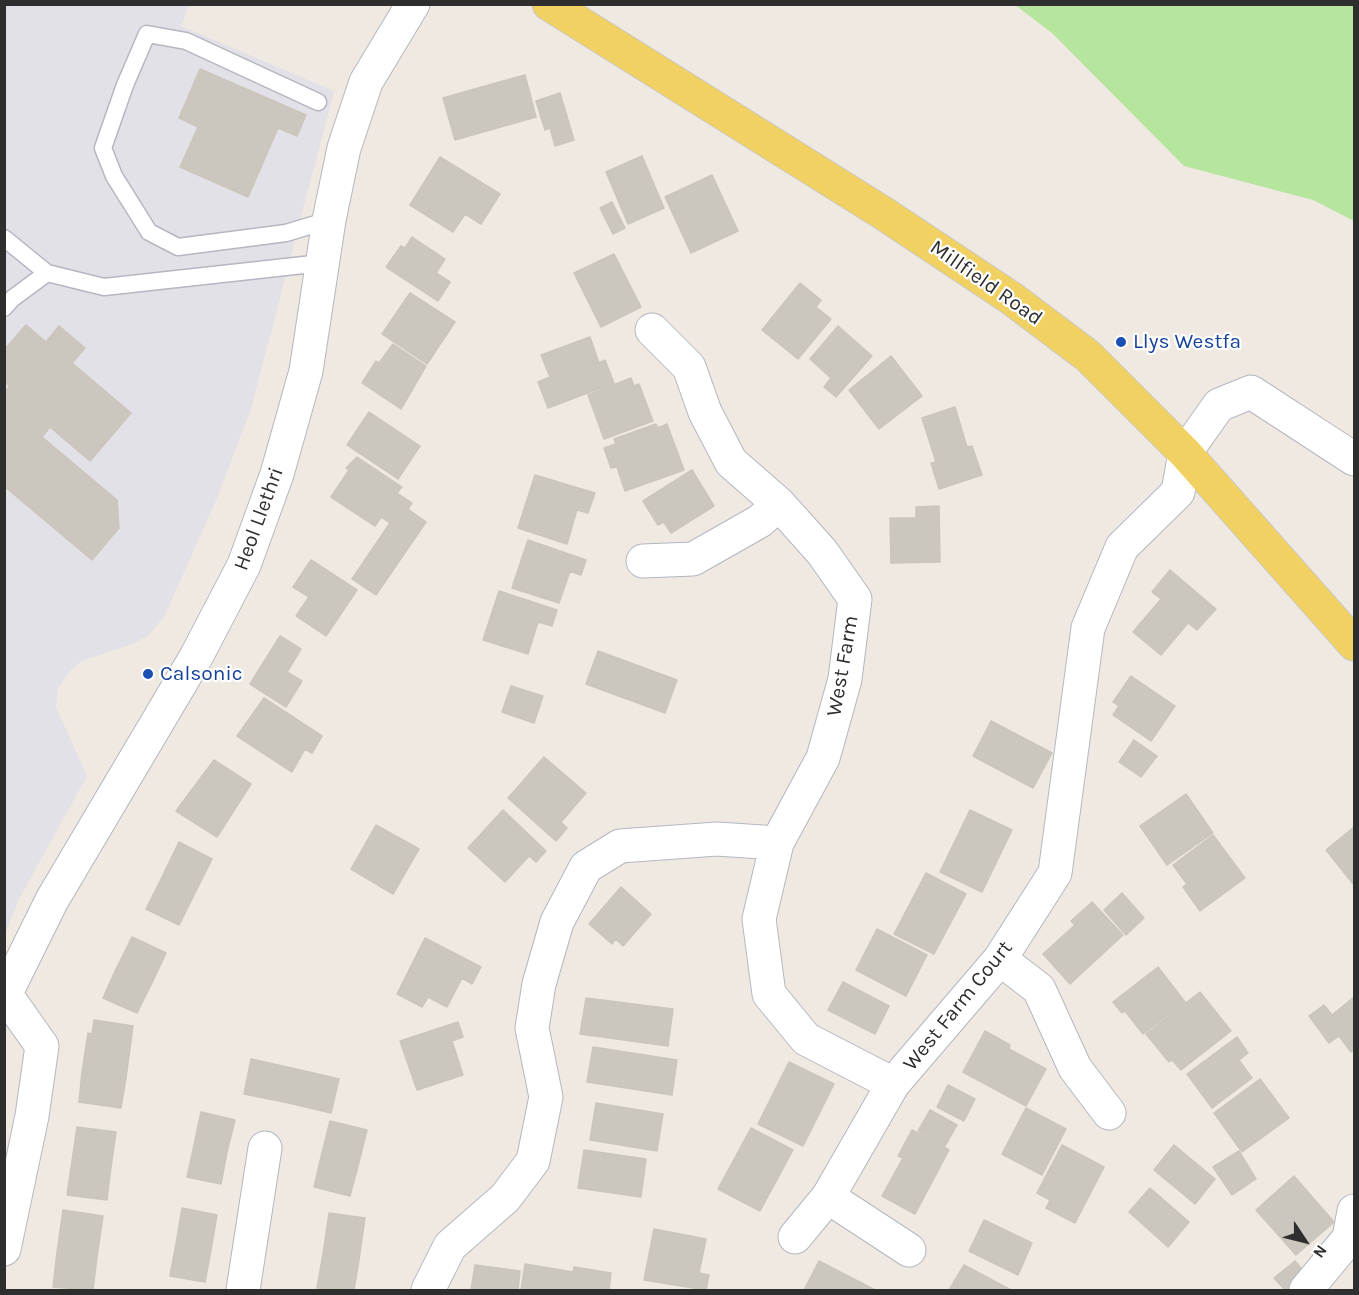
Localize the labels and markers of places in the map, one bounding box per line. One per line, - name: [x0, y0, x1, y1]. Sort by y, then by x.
- place label: Llys Westfa: [1133, 329, 1241, 355]
- marker: Llys Westfa: [1114, 335, 1128, 349]
- place label: Calsonic: [160, 661, 243, 687]
- marker: Calsonic: [141, 667, 155, 681]

